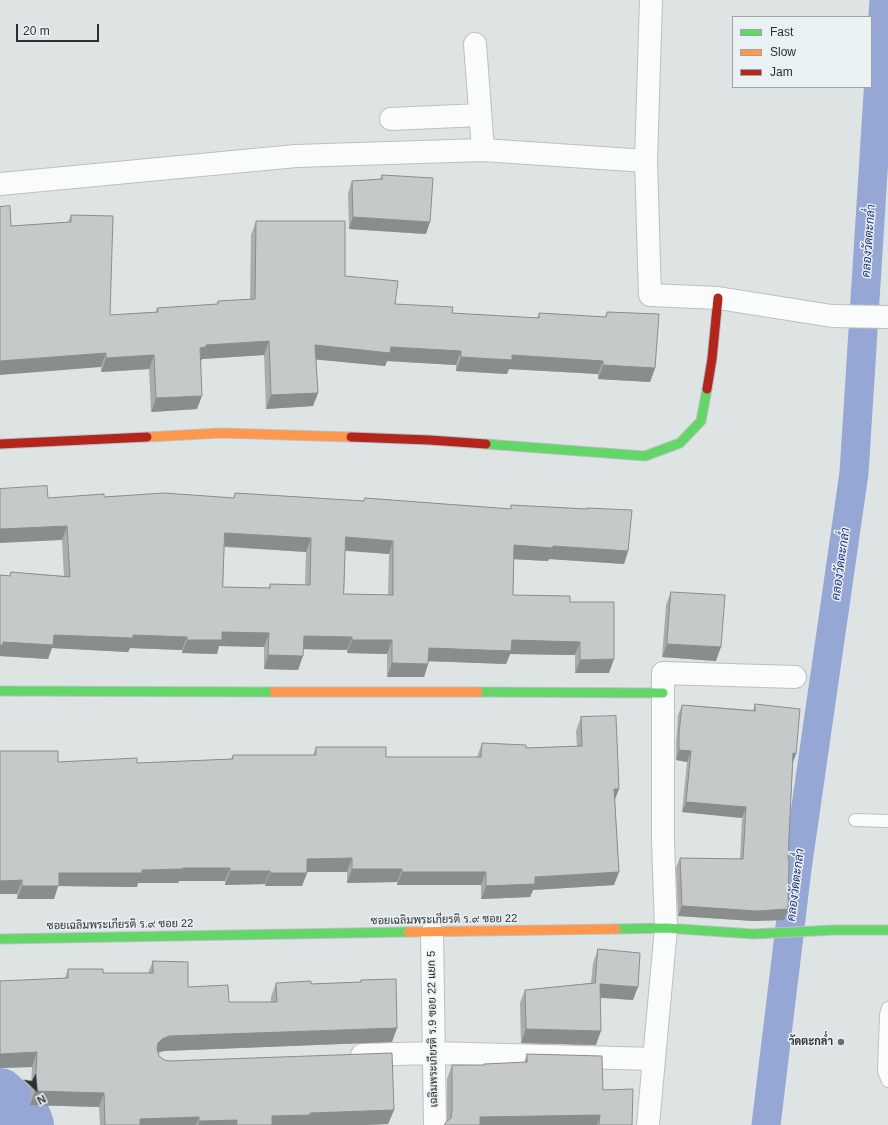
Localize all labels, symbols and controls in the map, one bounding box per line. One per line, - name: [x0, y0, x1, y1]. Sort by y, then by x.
- scale bar: [18, 16, 101, 42]
- legend: [732, 16, 872, 88]
- text: 20 m: [23, 24, 50, 38]
- text: Fast: [770, 25, 793, 39]
- text: Slow: [770, 45, 796, 59]
- text: Jam: [770, 65, 793, 79]
- water label: คลองวัดตะกล่ำ: [859, 204, 879, 278]
- water label: คลองวัดตะกล่ำ: [829, 527, 853, 601]
- water label: คลองวัดตะกล่ำ: [784, 848, 808, 922]
- street label: ซอยเฉลิมพระเกียรติ ร.๙ ซอย 22: [371, 912, 517, 928]
- street label: ซอยเฉลิมพระเกียรติ ร.๙ ซอย 22: [47, 917, 193, 933]
- street label: เฉลิมพระเกียรติ ร.9 ซอย 22 แยก 5: [425, 951, 441, 1107]
- place label: วัดตะกล่ำ: [789, 1035, 833, 1049]
- marker: วัดตะกล่ำ: [836, 1037, 846, 1047]
- north arrow: [16, 1069, 56, 1109]
- text: N: [35, 1093, 48, 1107]

